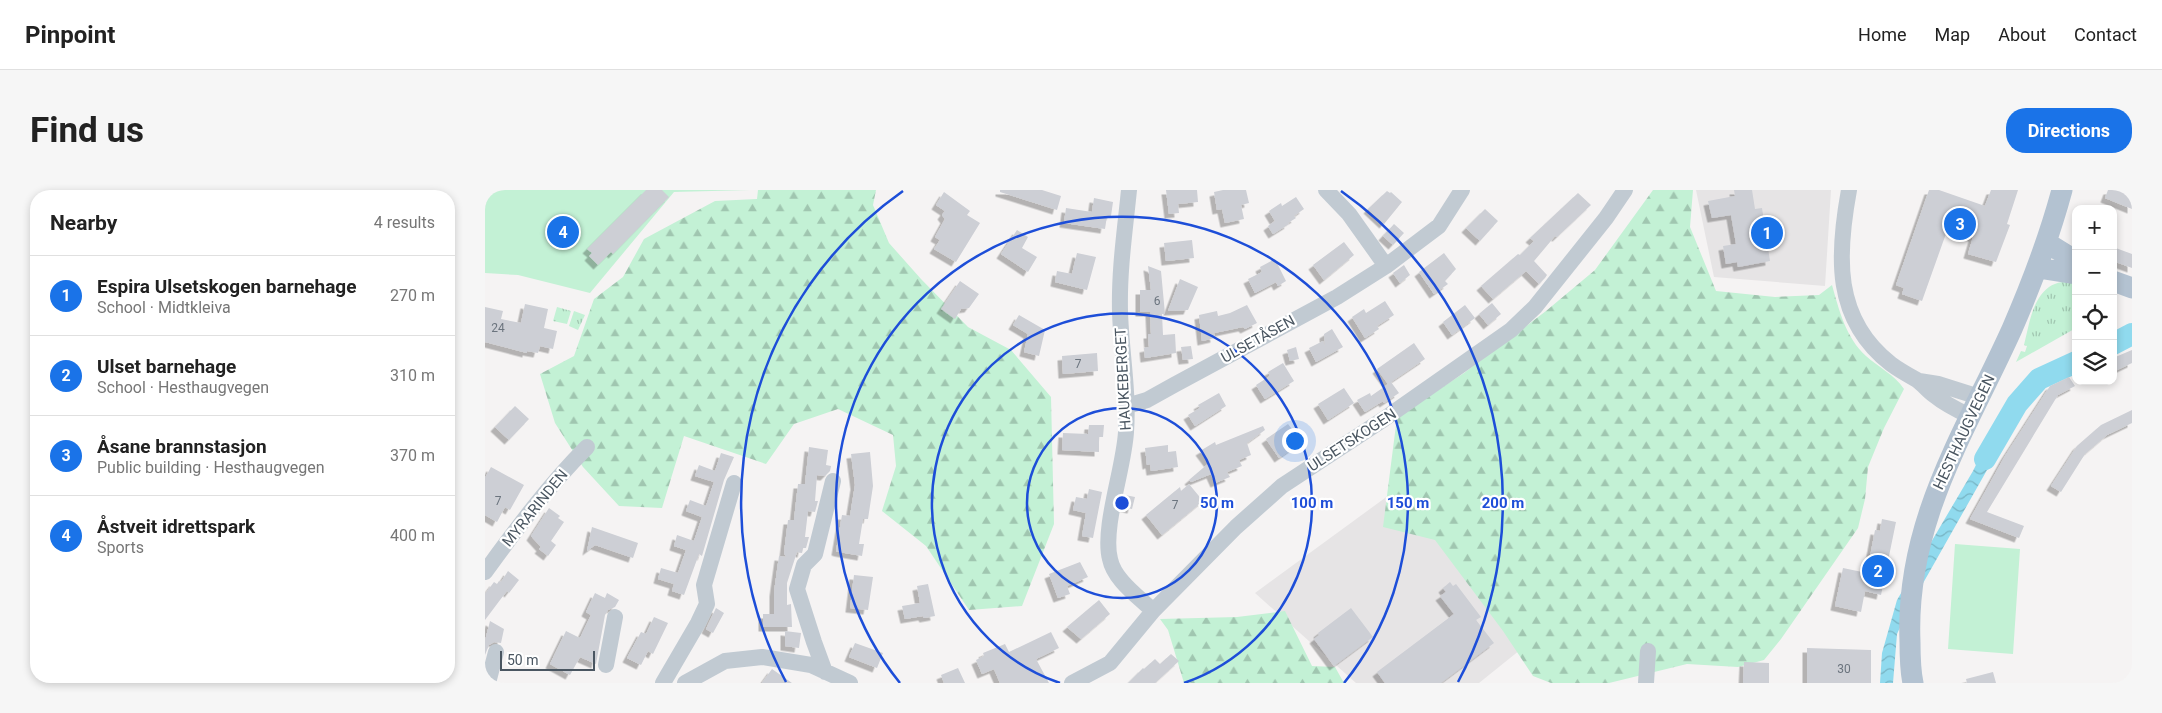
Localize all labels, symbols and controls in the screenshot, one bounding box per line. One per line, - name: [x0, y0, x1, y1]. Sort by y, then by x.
- text: Pinpoint: [25, 21, 115, 49]
- text: Home: [1858, 24, 1907, 45]
- text: Map: [1935, 24, 1970, 45]
- text: About: [1998, 24, 2046, 45]
- text: Contact: [2074, 24, 2137, 45]
- button: Directions: [2006, 108, 2132, 153]
- text: Find us: [30, 110, 144, 151]
- pin: 3: [1944, 205, 1976, 243]
- map controls: [2072, 205, 2117, 385]
- button: +: [2072, 205, 2117, 250]
- text: Nearby: [50, 211, 117, 235]
- text: 4 results: [374, 213, 435, 232]
- pin: 4: [547, 213, 579, 251]
- pin: 1: [1751, 214, 1783, 252]
- button: −: [2072, 250, 2117, 295]
- text: Espira Ulsetskogen barnehage: [97, 275, 356, 298]
- text: 1: [61, 286, 71, 305]
- text: 270 m: [390, 286, 435, 305]
- house number: 6: [1154, 294, 1161, 308]
- button: locate: [2072, 295, 2117, 340]
- text: School · Midtkleiva: [97, 298, 231, 317]
- street label: ULSETÅSEN: [1218, 311, 1298, 367]
- house number: 24: [491, 321, 505, 335]
- street label: HAUKEBERGET: [1111, 327, 1135, 431]
- button: layers: [2072, 340, 2117, 385]
- text: Ulset barnehage: [97, 355, 236, 378]
- house number: 7: [1075, 357, 1082, 371]
- text: 2: [61, 366, 71, 385]
- text: 310 m: [390, 366, 435, 385]
- street label: HESTHAUGVEGEN: [1929, 372, 1999, 492]
- text: School · Hesthaugvegen: [97, 378, 269, 397]
- street label: ULSETSKOGEN: [1304, 405, 1400, 475]
- your location: [1282, 428, 1308, 454]
- text: Åsane brannstasjon: [97, 435, 267, 458]
- text: 3: [61, 446, 71, 465]
- text: 370 m: [390, 446, 435, 465]
- text: Public building · Hesthaugvegen: [97, 458, 325, 477]
- street label: MYRARINDEN: [498, 466, 572, 550]
- house number: 7: [495, 494, 502, 508]
- centre of rings: [1113, 494, 1131, 512]
- text: 50 m: [1200, 494, 1234, 512]
- text: 100 m: [1291, 494, 1333, 512]
- text: 150 m: [1387, 494, 1429, 512]
- text: 200 m: [1482, 494, 1524, 512]
- house number: 7: [1172, 498, 1179, 512]
- text: Åstveit idrettspark: [97, 515, 255, 538]
- text: 4: [61, 526, 71, 545]
- text: 400 m: [390, 526, 435, 545]
- text: Sports: [97, 538, 144, 557]
- pin: 2: [1862, 552, 1894, 590]
- scale bar: [500, 648, 595, 671]
- text: 50 m: [507, 652, 539, 668]
- house number: 30: [1837, 662, 1851, 676]

